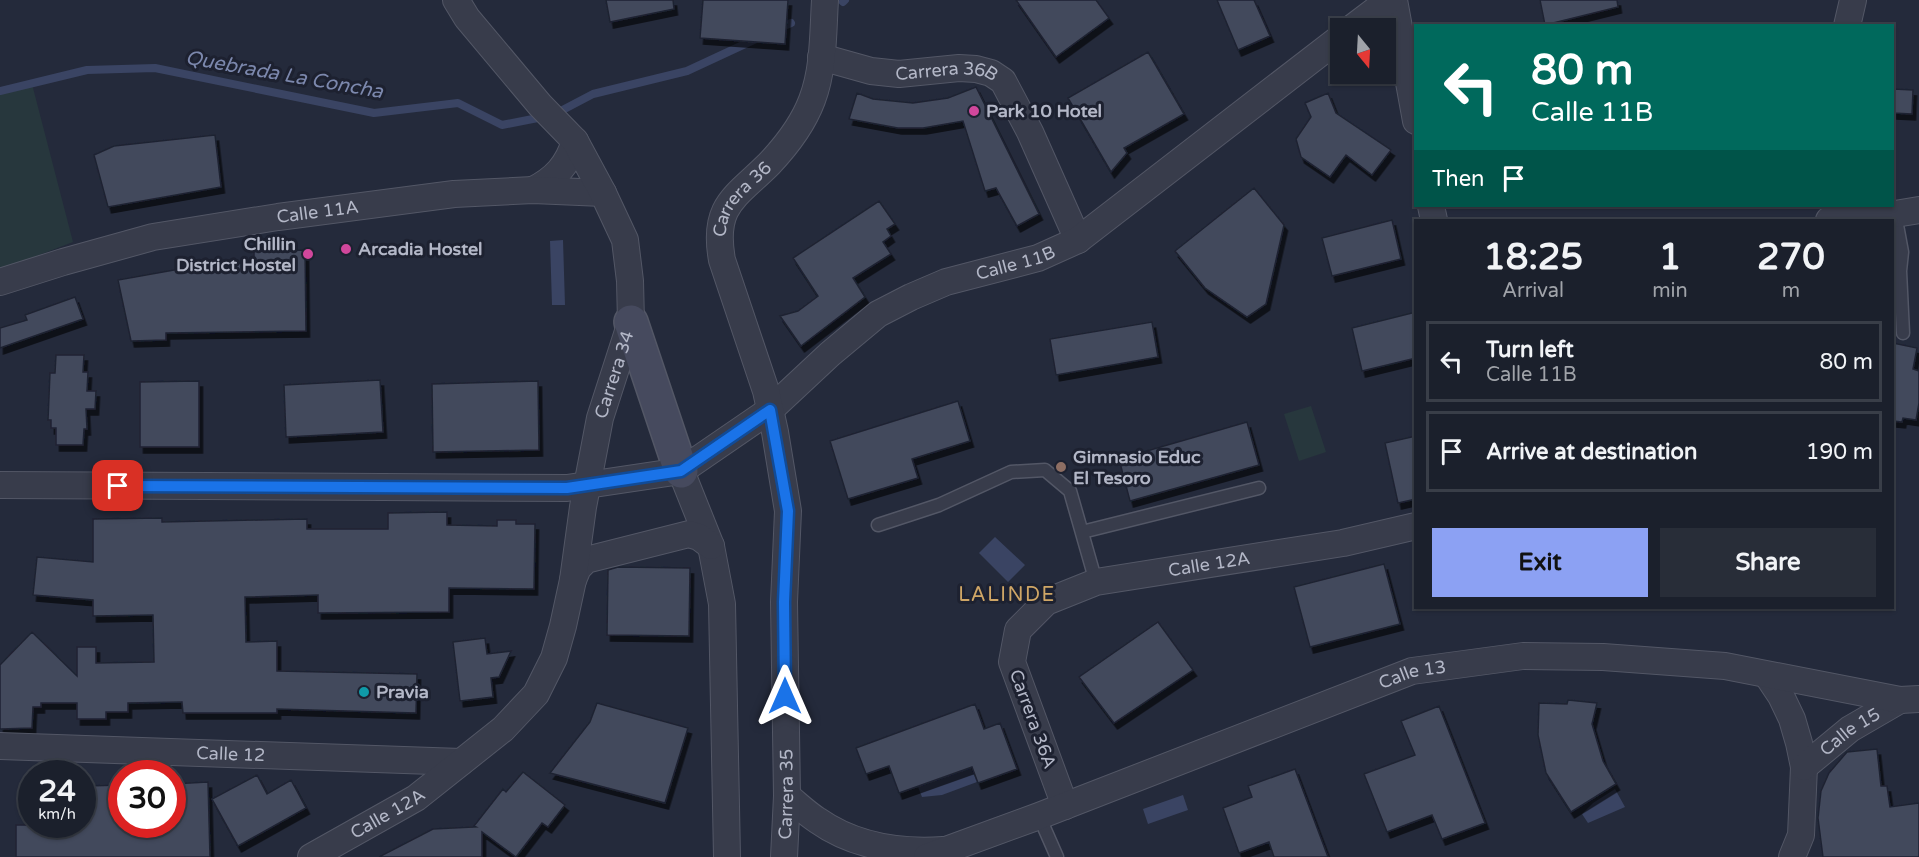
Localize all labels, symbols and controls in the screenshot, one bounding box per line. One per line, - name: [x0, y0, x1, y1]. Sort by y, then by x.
- north arrow: [1330, 18, 1396, 84]
- map controls: [1330, 18, 1396, 84]
- text: 80 m: [1531, 45, 1633, 96]
- water label: Quebrada La Concha: [183, 46, 385, 104]
- icon: left: [1432, 48, 1510, 126]
- street label: Carrera 36B: [894, 57, 1003, 86]
- text: Calle 11B: [1531, 96, 1653, 129]
- place label: Park 10 Hotel: [986, 100, 1102, 122]
- marker: Park 10 Hotel: [967, 104, 981, 118]
- street label: Carrera 36: [708, 157, 776, 238]
- icon: arrive: [1497, 162, 1530, 195]
- text: Then: [1432, 166, 1485, 192]
- street label: Calle 11A: [275, 196, 360, 228]
- place label: Chillin District Hostel: [176, 233, 296, 276]
- text: 18:25: [1483, 236, 1583, 279]
- text: 1: [1659, 236, 1681, 279]
- text: 270: [1757, 236, 1825, 279]
- place label: Arcadia Hostel: [358, 238, 483, 260]
- street label: Calle 11B: [973, 241, 1059, 285]
- marker: Arcadia Hostel: [339, 242, 353, 256]
- marker: Chillin District Hostel: [301, 247, 315, 261]
- text: Arrival: [1502, 279, 1564, 303]
- text: min: [1652, 279, 1688, 303]
- text: m: [1782, 279, 1800, 303]
- street label: Carrera 34: [590, 328, 638, 421]
- text: Turn left: [1486, 337, 1574, 363]
- icon: left: [1435, 345, 1468, 378]
- text: 80 m: [1819, 349, 1873, 375]
- text: Calle 11B: [1486, 363, 1577, 387]
- icon: arrive: [1435, 435, 1468, 468]
- text: Arrive at destination: [1486, 439, 1697, 465]
- text: 190 m: [1806, 439, 1873, 465]
- place label: Gimnasio Educ El Tesoro: [1073, 446, 1201, 489]
- pin: [92, 460, 143, 511]
- marker: Gimnasio Educ El Tesoro: [1054, 460, 1068, 474]
- icon: arrive: [101, 469, 134, 502]
- button: Exit: [1432, 528, 1648, 597]
- button: Share: [1660, 528, 1876, 597]
- street label: Calle 12A: [1167, 547, 1252, 581]
- district label: LALINDE: [958, 583, 1056, 607]
- street label: Calle 13: [1375, 656, 1447, 694]
- position arrow: [753, 664, 817, 728]
- street label: Carrera 36A: [1005, 666, 1061, 772]
- place label: Pravia: [376, 681, 429, 703]
- marker: Pravia: [357, 685, 371, 699]
- street label: Calle 15: [1815, 703, 1884, 761]
- street label: Calle 12: [196, 742, 266, 766]
- street label: Carrera 35: [774, 749, 798, 840]
- speed limit sign: 30: [108, 760, 186, 838]
- text: 24: [38, 773, 76, 810]
- street label: Calle 12A: [346, 784, 430, 844]
- text: km/h: [38, 805, 76, 823]

